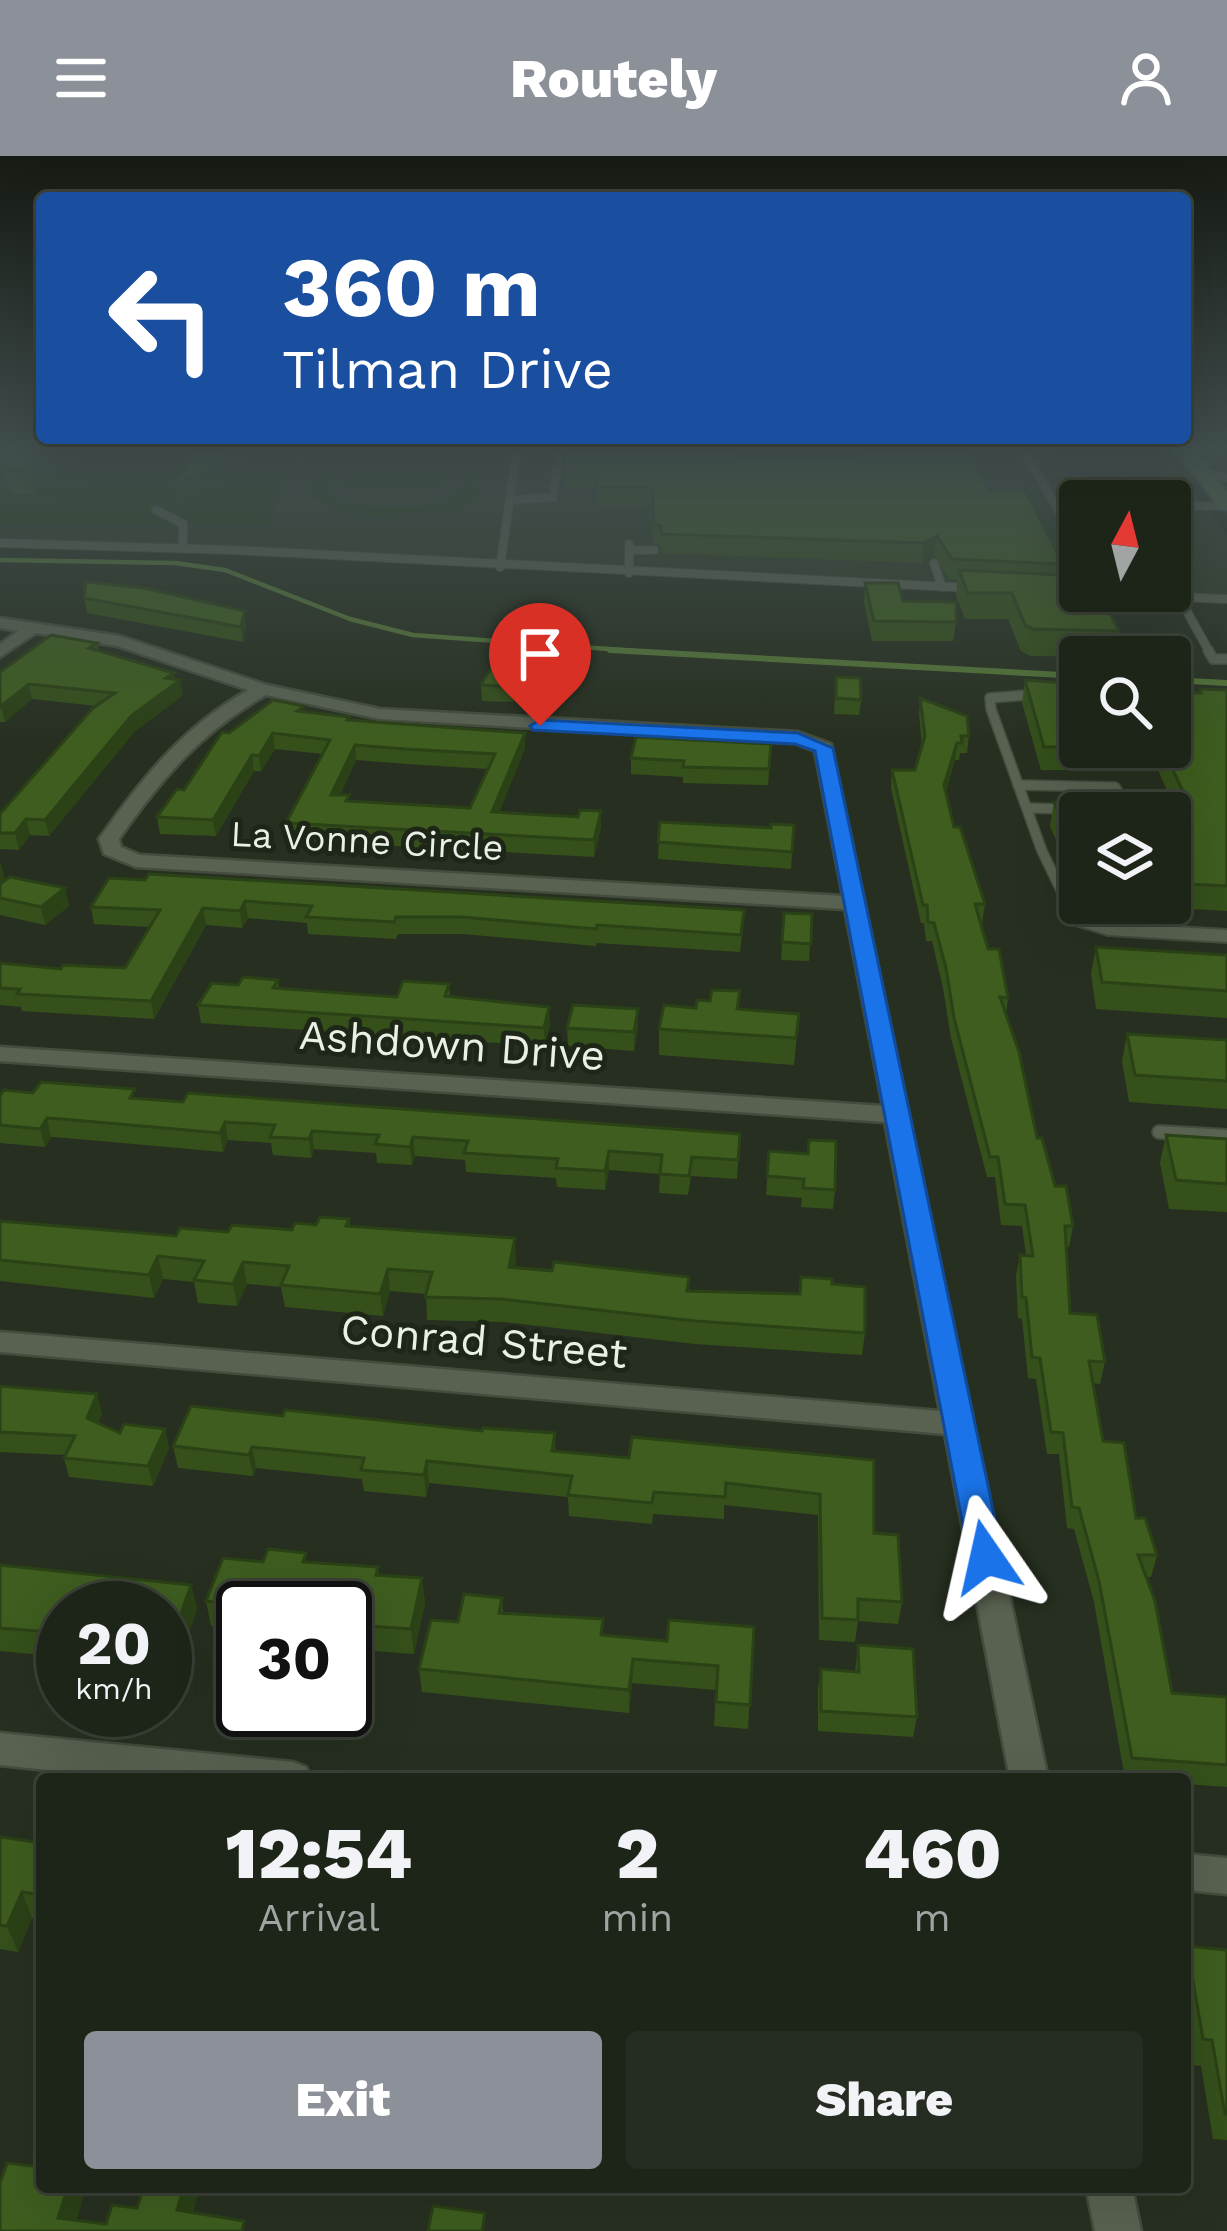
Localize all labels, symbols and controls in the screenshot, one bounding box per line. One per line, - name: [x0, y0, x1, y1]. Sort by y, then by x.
- icon: menu: [48, 45, 114, 111]
- icon: person: [1113, 45, 1179, 111]
- text: Routely: [510, 47, 717, 110]
- text: 360 m: [282, 238, 541, 336]
- icon: left: [84, 240, 240, 396]
- text: Tilman Drive: [282, 338, 613, 401]
- north arrow: [1059, 480, 1191, 612]
- map controls: [1059, 480, 1191, 924]
- pin: [489, 603, 591, 726]
- icon: arrive: [507, 621, 573, 687]
- button: search: [1059, 636, 1191, 768]
- button: layers: [1059, 792, 1191, 924]
- street label: La Vonne Circle: [229, 813, 505, 869]
- street label: Ashdown Drive: [297, 1010, 607, 1080]
- street label: Conrad Street: [339, 1304, 629, 1378]
- position arrow: [923, 1494, 1049, 1620]
- speed limit sign: 30: [216, 1581, 372, 1737]
- text: 20: [77, 1608, 151, 1679]
- text: km/h: [75, 1671, 153, 1706]
- text: 12:54: [225, 1811, 412, 1895]
- text: 2: [616, 1811, 659, 1895]
- text: 460: [863, 1811, 1002, 1895]
- text: Arrival: [258, 1895, 380, 1940]
- text: min: [602, 1895, 673, 1940]
- text: m: [914, 1895, 951, 1940]
- button: Exit: [84, 2031, 602, 2169]
- button: Share: [626, 2031, 1143, 2169]

